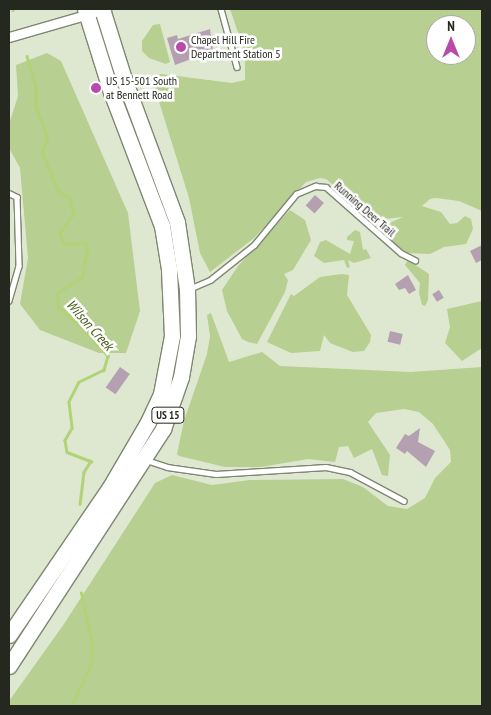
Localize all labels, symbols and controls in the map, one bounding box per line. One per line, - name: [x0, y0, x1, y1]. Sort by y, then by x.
- north arrow: [426, 15, 476, 65]
- text: N: [447, 17, 455, 35]
- place label: Chapel Hill Fire Department Station 5: [191, 33, 281, 61]
- marker: Chapel Hill Fire Department Station 5: [175, 41, 187, 53]
- place label: US 15-501 South at Bennett Road: [106, 74, 177, 102]
- marker: US 15-501 South at Bennett Road: [90, 82, 102, 94]
- street label: Running Deer Trail: [331, 178, 399, 240]
- water label: Wilson Creek: [63, 296, 117, 354]
- road number: US 15: [150, 406, 186, 424]

